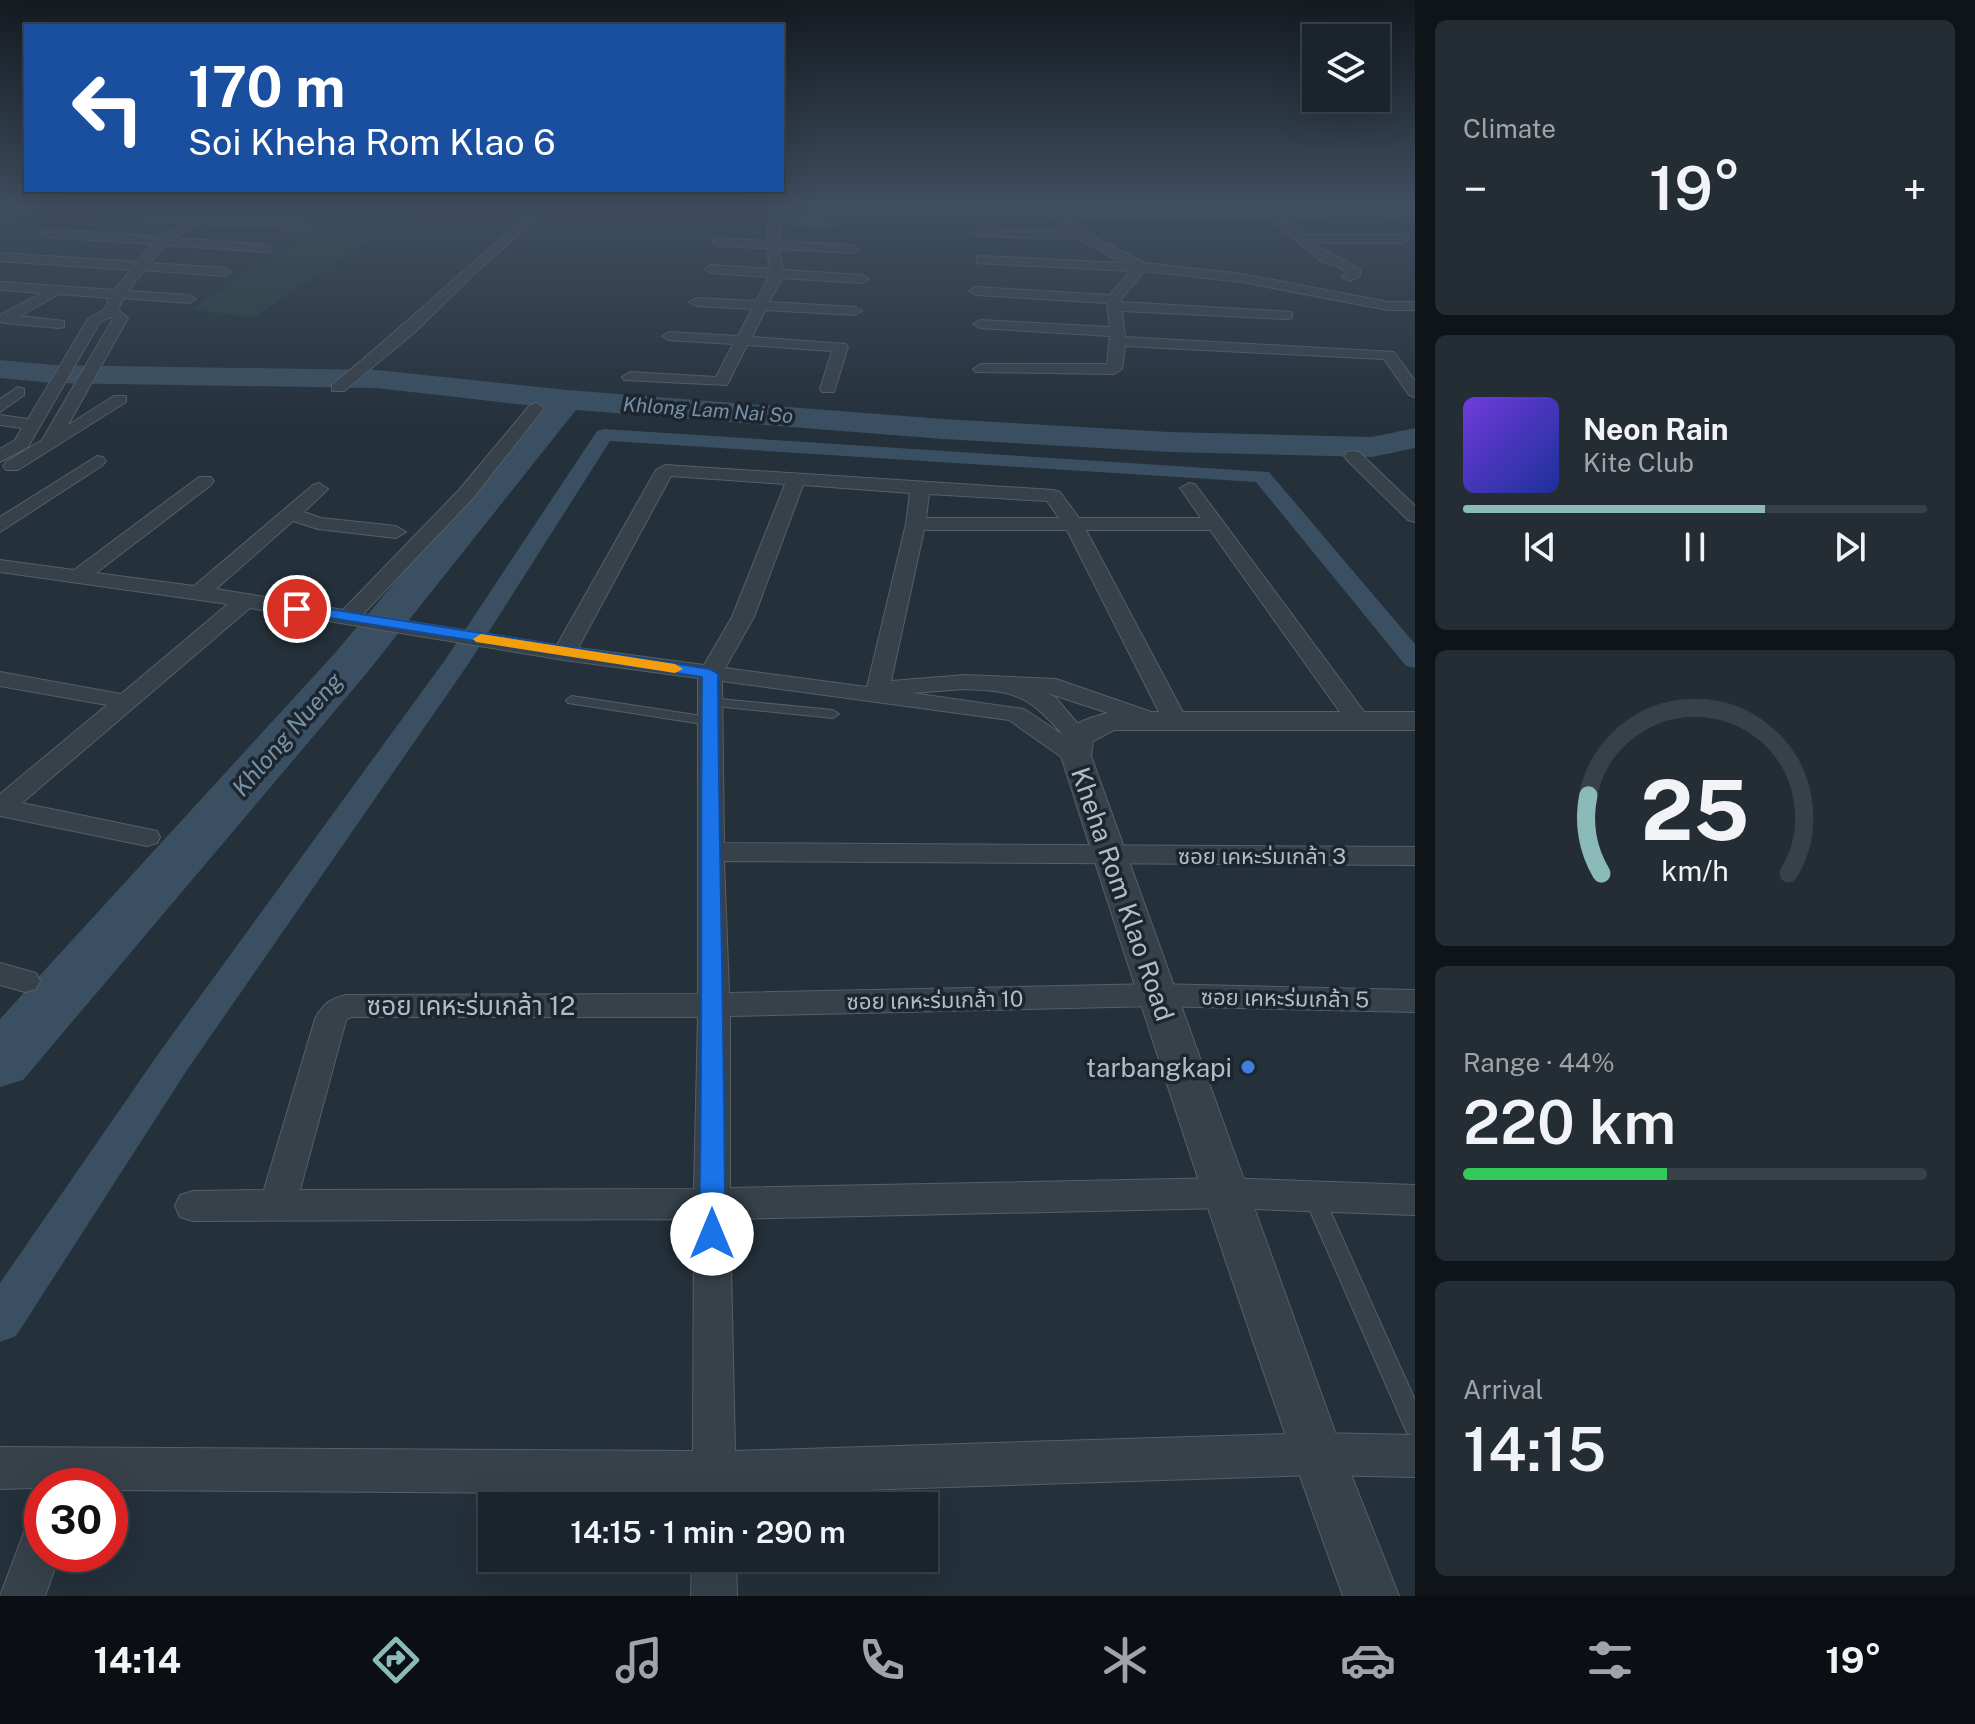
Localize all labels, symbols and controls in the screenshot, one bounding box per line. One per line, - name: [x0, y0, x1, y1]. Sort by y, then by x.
- map controls: [1302, 24, 1390, 112]
- button: layers: [1302, 24, 1390, 112]
- text: 170 m: [188, 54, 345, 120]
- icon: left: [56, 56, 160, 160]
- text: Climate: [1463, 113, 1556, 144]
- text: Soi Kheha Rom Klao 6: [188, 121, 556, 163]
- text: 19°: [1649, 153, 1741, 224]
- text: −: [1463, 163, 1487, 215]
- text: +: [1903, 163, 1927, 215]
- water label: Khlong Lam Nai So: [622, 392, 794, 428]
- text: Neon Rain: [1583, 411, 1729, 447]
- text: Kite Club: [1583, 447, 1694, 478]
- icon: previous: [1518, 525, 1562, 569]
- icon: pause: [1673, 525, 1717, 569]
- icon: next: [1828, 525, 1872, 569]
- pin: [263, 575, 331, 643]
- icon: arrive: [275, 587, 319, 631]
- water label: Khlong Nueng: [226, 666, 349, 801]
- text: 25: [1641, 761, 1749, 859]
- street label: Kheha Rom Klao Road: [1065, 763, 1181, 1025]
- street label: ซอย เคหะร่มเกล้า 3: [1178, 843, 1346, 869]
- text: km/h: [1661, 854, 1729, 887]
- street label: ซอย เคหะร่มเกล้า 5: [1201, 984, 1369, 1012]
- street label: ซอย เคหะร่มเกล้า 10: [846, 985, 1024, 1015]
- street label: ซอย เคหะร่มเกล้า 12: [367, 990, 575, 1021]
- text: Range · 44%: [1463, 1047, 1615, 1078]
- place label: tarbangkapi: [1086, 1052, 1232, 1083]
- marker: tarbangkapi: [1239, 1058, 1257, 1076]
- text: 220 km: [1463, 1087, 1676, 1158]
- position arrow: [670, 1192, 754, 1276]
- text: Arrival: [1463, 1374, 1543, 1405]
- text: 14:15: [1463, 1414, 1606, 1485]
- speed limit sign: 30: [24, 1468, 128, 1572]
- text: 14:15 · 1 min · 290 m: [570, 1514, 846, 1550]
- icon: directions: [368, 1632, 424, 1688]
- icon: music: [611, 1632, 667, 1688]
- icon: phone: [854, 1632, 910, 1688]
- icon: climate: [1097, 1632, 1153, 1688]
- icon: car: [1340, 1632, 1396, 1688]
- icon: filters: [1582, 1632, 1638, 1688]
- text: 14:14: [93, 1639, 181, 1681]
- text: 19°: [1825, 1639, 1882, 1681]

